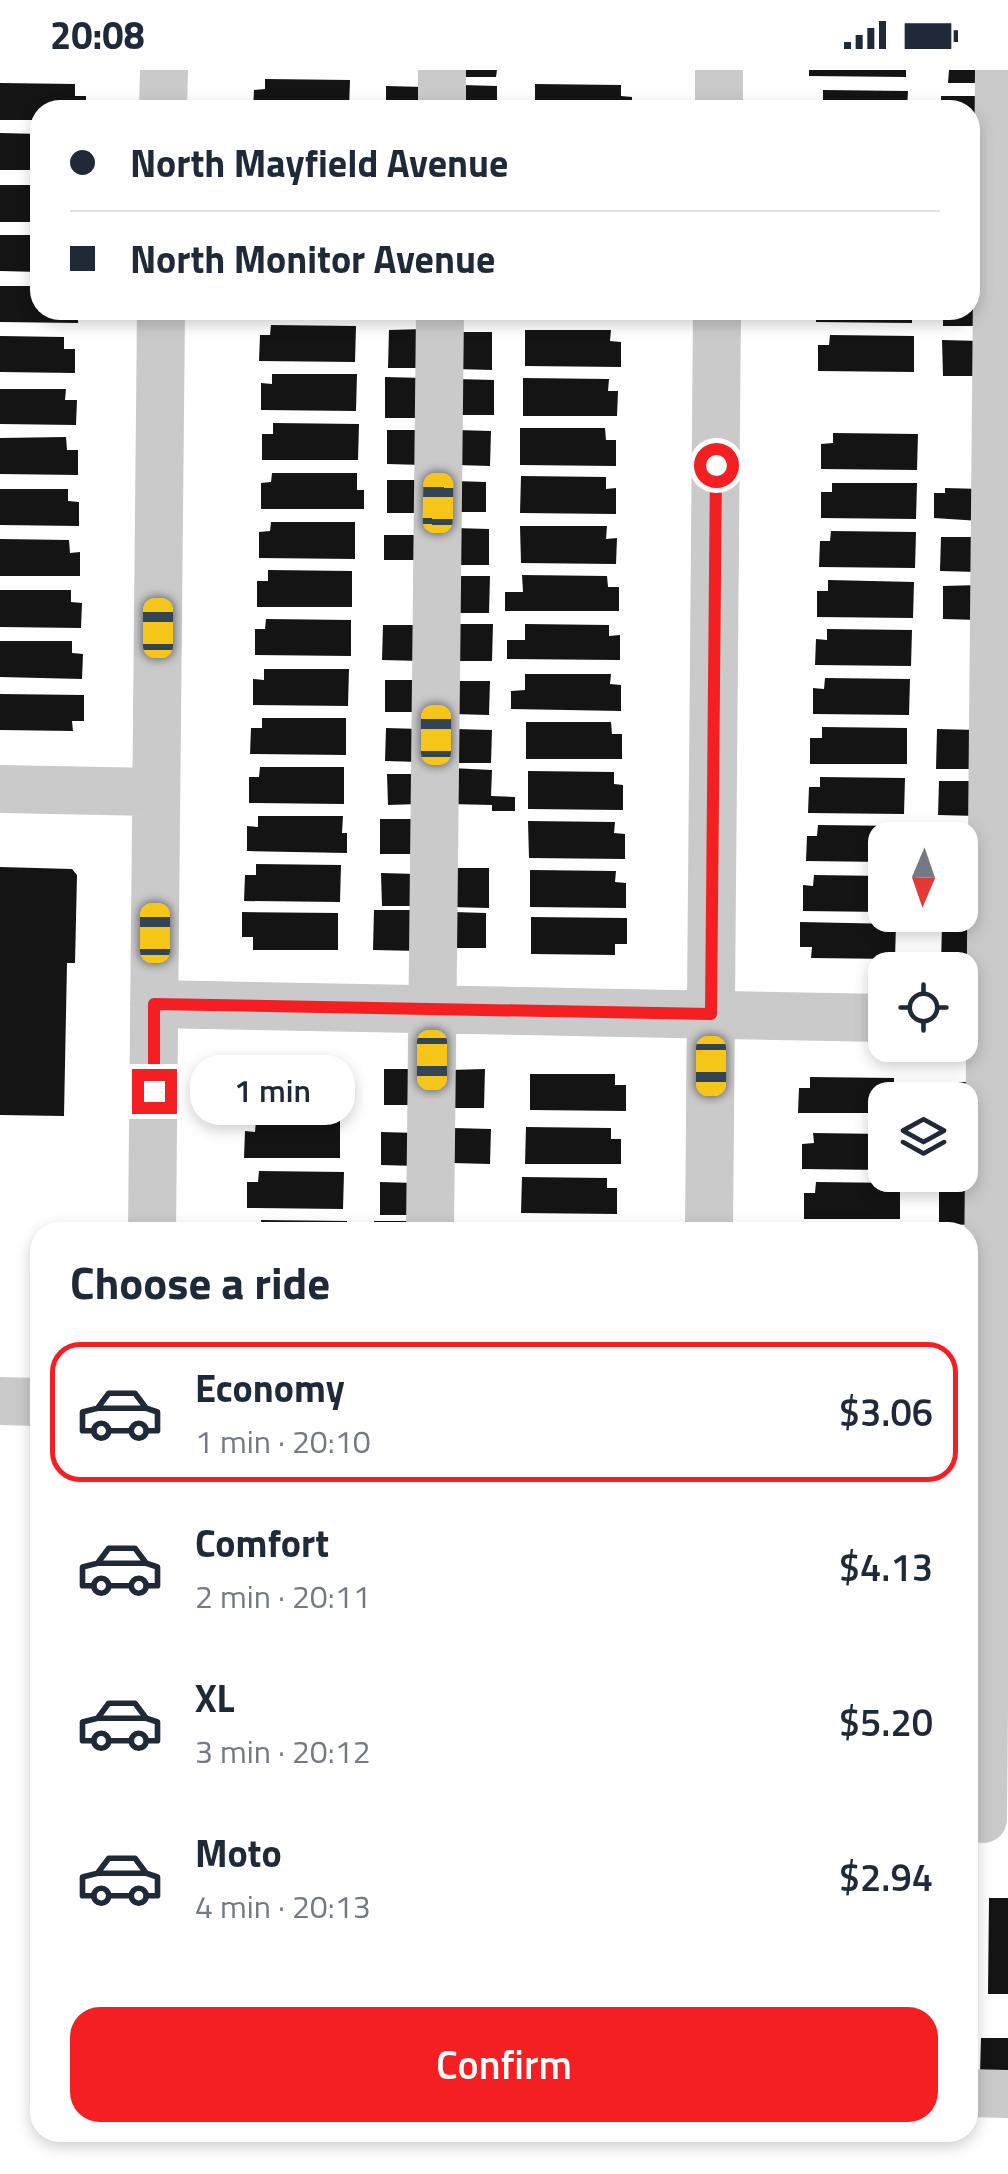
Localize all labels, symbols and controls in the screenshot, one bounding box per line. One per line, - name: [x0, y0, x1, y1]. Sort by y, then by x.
- text: 20:08: [50, 6, 145, 64]
- text: North Mayfield Avenue: [130, 134, 508, 192]
- text: North Monitor Avenue: [130, 230, 495, 288]
- route start: [694, 443, 739, 488]
- car: [422, 473, 454, 533]
- car: [143, 598, 173, 658]
- car: [421, 705, 451, 765]
- north arrow: [868, 822, 978, 932]
- map controls: [868, 822, 978, 1192]
- car: [140, 903, 170, 963]
- button: locate: [868, 952, 978, 1062]
- car: [417, 1030, 447, 1090]
- car: [696, 1036, 726, 1096]
- callout: 1 min: [189, 1056, 354, 1126]
- text: 1 min: [234, 1066, 311, 1114]
- route end: [132, 1069, 177, 1114]
- button: layers: [868, 1082, 978, 1192]
- text: Choose a ride: [70, 1248, 330, 1316]
- text: Economy: [195, 1359, 345, 1417]
- icon: car: [75, 1367, 165, 1457]
- text: $3.06: [839, 1383, 933, 1441]
- text: 1 min · 20:10: [195, 1417, 371, 1465]
- text: Comfort: [195, 1514, 329, 1572]
- icon: car: [75, 1522, 165, 1612]
- text: $4.13: [839, 1538, 933, 1596]
- text: 2 min · 20:11: [195, 1572, 371, 1620]
- text: XL: [195, 1669, 235, 1727]
- icon: car: [75, 1677, 165, 1767]
- text: $5.20: [839, 1693, 933, 1751]
- text: 3 min · 20:12: [195, 1727, 371, 1775]
- text: Moto: [195, 1824, 282, 1882]
- icon: car: [75, 1832, 165, 1922]
- text: $2.94: [839, 1848, 933, 1906]
- text: 4 min · 20:13: [195, 1882, 371, 1930]
- button: Confirm: [70, 2007, 938, 2122]

